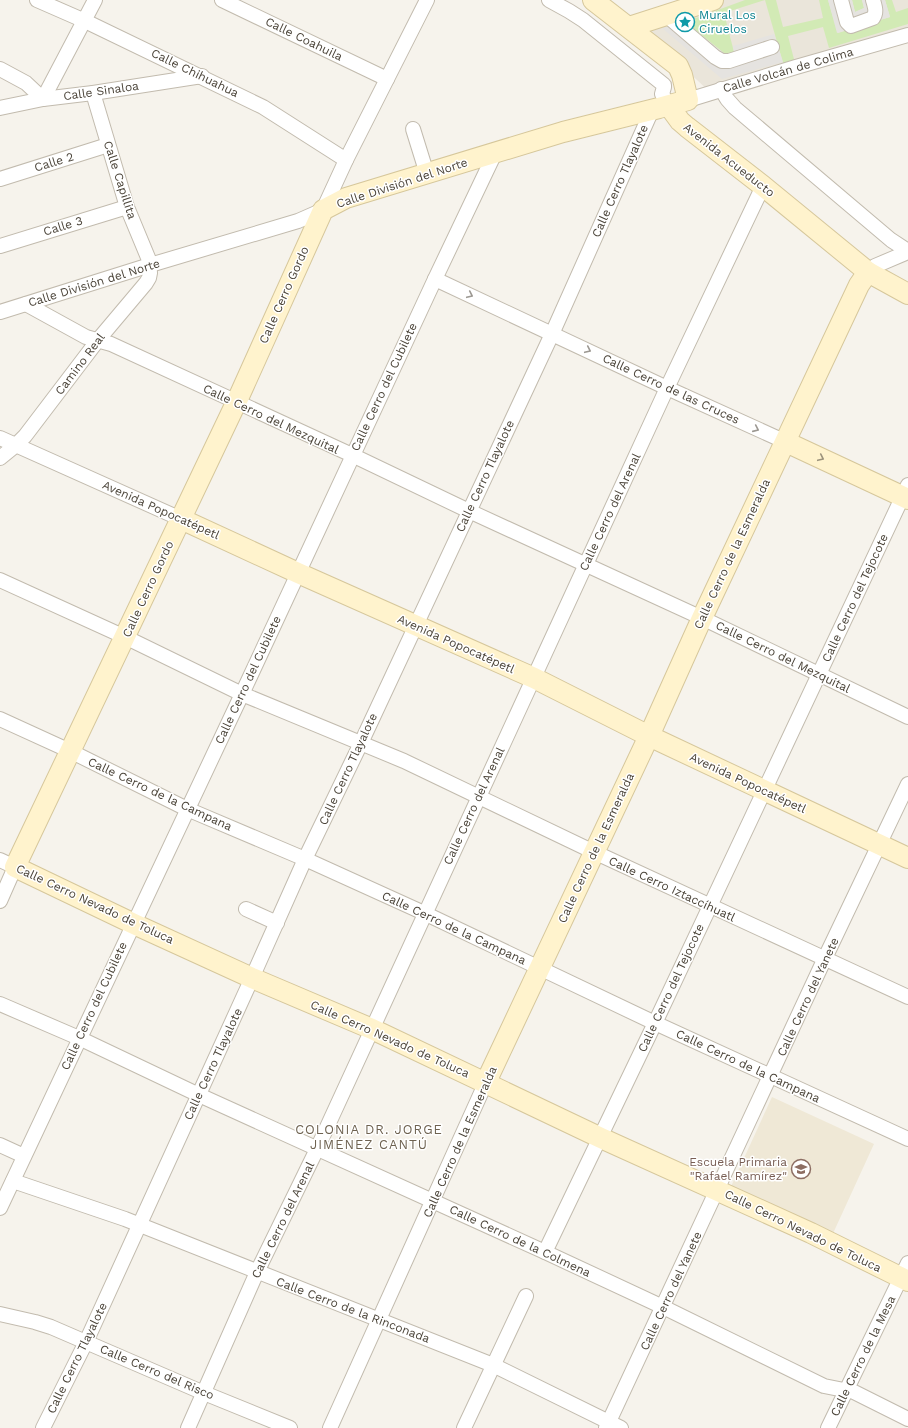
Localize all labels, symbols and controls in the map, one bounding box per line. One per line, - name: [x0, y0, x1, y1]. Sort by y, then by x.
- place label: Mural Los Ciruelos: [699, 8, 756, 36]
- place icon: Mural Los Ciruelos: [674, 11, 696, 33]
- street label: Calle Coahuila: [263, 14, 345, 64]
- street label: Calle Volcán de Colima: [721, 45, 855, 95]
- street label: Calle Chihuahua: [149, 46, 241, 100]
- street label: Calle Sinaloa: [62, 79, 140, 103]
- street label: Avenida Acueducto: [681, 120, 777, 200]
- street label: Calle Cerro Tlayalote: [589, 122, 651, 239]
- street label: Calle Capillita: [101, 139, 139, 221]
- street label: Calle 2: [33, 149, 75, 175]
- street label: Calle División del Norte: [335, 155, 469, 211]
- street label: Calle 3: [42, 213, 84, 239]
- street label: Calle Cerro Gordo: [256, 244, 312, 346]
- street label: Calle División del Norte: [26, 256, 162, 310]
- one-way arrow: [466, 290, 473, 298]
- street label: Calle Cerro del Cubilete: [348, 321, 420, 453]
- street label: Camino Real: [52, 330, 108, 398]
- one-way arrow: [583, 345, 591, 353]
- street label: Calle Cerro de las Cruces: [600, 351, 742, 427]
- street label: Calle Cerro del Mezquital: [201, 381, 341, 457]
- street label: Calle Cerro Tlayalote: [453, 418, 517, 534]
- one-way arrow: [752, 424, 760, 432]
- street label: Calle Cerro del Arenal: [577, 451, 644, 573]
- one-way arrow: [817, 453, 824, 461]
- street label: Calle Cerro de la Esmeralda: [691, 476, 773, 631]
- street label: Avenida Popocatépetl: [100, 478, 222, 542]
- street label: Calle Cerro del Tejocote: [819, 532, 891, 664]
- street label: Calle Cerro Gordo: [120, 539, 176, 639]
- street label: Avenida Popocatépetl: [395, 612, 517, 676]
- street label: Calle Cerro del Cubilete: [212, 614, 284, 746]
- street label: Calle Cerro del Mezquital: [713, 618, 853, 696]
- street label: Calle Cerro Tlayalote: [316, 711, 380, 827]
- street label: Calle Cerro del Arenal: [441, 745, 508, 867]
- street label: Avenida Popocatépetl: [688, 750, 809, 816]
- street label: Calle Cerro de la Campana: [86, 754, 234, 834]
- street label: Calle Cerro de la Esmeralda: [555, 770, 637, 925]
- street label: Calle Cerro Iztaccíhuatl: [607, 854, 738, 925]
- street label: Calle Cerro Nevado de Toluca: [14, 861, 176, 947]
- street label: Calle Cerro de la Campana: [380, 888, 528, 968]
- street label: Calle Cerro del Tejocote: [635, 922, 707, 1054]
- street label: Calle Cerro del Yanete: [774, 935, 842, 1059]
- street label: Calle Cerro del Cubilete: [58, 940, 130, 1072]
- street label: Calle Cerro Nevado de Toluca: [308, 998, 472, 1081]
- street label: Calle Cerro Tlayalote: [181, 1006, 245, 1122]
- street label: Calle Cerro de la Campana: [674, 1026, 822, 1106]
- street label: Calle Cerro de la Esmeralda: [420, 1064, 500, 1220]
- district label: COLONIA DR. JORGE JIMÉNEZ CANTÚ: [295, 1122, 443, 1152]
- place label: Escuela Primaria "Rafael Ramírez": [689, 1155, 787, 1183]
- school or university icon: Escuela Primaria "Rafael Ramírez": [790, 1158, 812, 1180]
- street label: Calle Cerro del Arenal: [249, 1159, 318, 1281]
- street label: Calle Cerro Nevado de Toluca: [722, 1187, 884, 1275]
- street label: Calle Cerro de la Colmena: [447, 1202, 593, 1280]
- street label: Calle Cerro del Yanete: [637, 1229, 705, 1353]
- street label: Calle Cerro de la Rinconada: [274, 1274, 432, 1346]
- street label: Calle Cerro de la Mesa: [828, 1293, 898, 1419]
- street label: Calle Cerro Tlayalote: [44, 1300, 110, 1416]
- street label: Calle Cerro del Risco: [98, 1342, 216, 1402]

